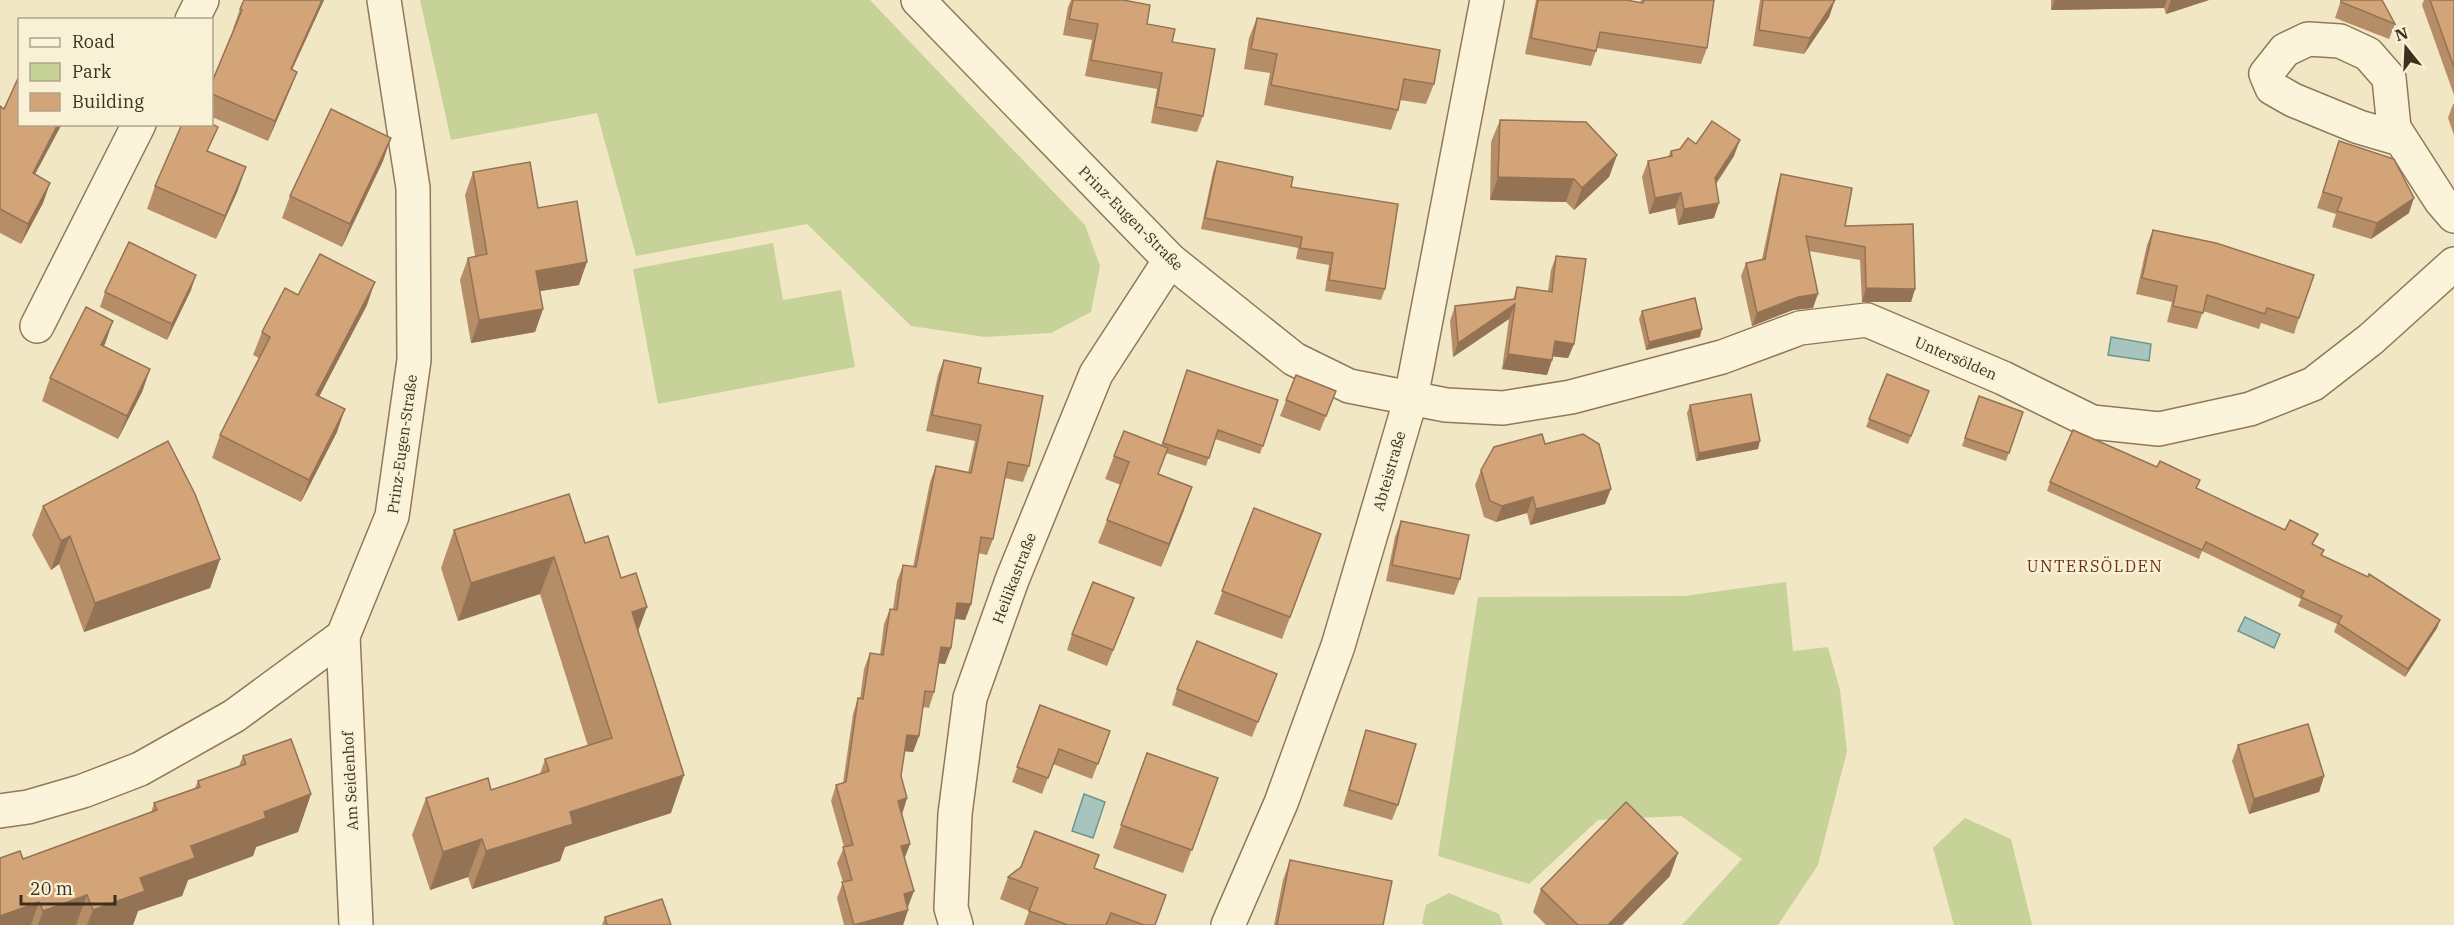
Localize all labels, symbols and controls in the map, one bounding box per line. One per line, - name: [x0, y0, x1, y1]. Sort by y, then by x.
- legend: [18, 18, 213, 126]
- north arrow: [2376, 18, 2436, 78]
- text: N: [2392, 22, 2410, 45]
- text: Road: [72, 30, 115, 53]
- text: Park: [72, 60, 112, 83]
- text: Building: [72, 90, 144, 113]
- street label: Prinz-Eugen-Straße: [1075, 162, 1187, 274]
- street label: Untersölden: [1912, 332, 2000, 384]
- street label: Prinz-Eugen-Straße: [383, 373, 421, 515]
- street label: Abteistraße: [1369, 429, 1409, 513]
- street label: Heilikastraße: [988, 530, 1040, 626]
- district label: UNTERSÖLDEN: [2027, 556, 2163, 576]
- street label: Am Seidenhof: [338, 730, 362, 831]
- scale bar: [21, 868, 116, 906]
- text: 20 m: [30, 877, 73, 900]

